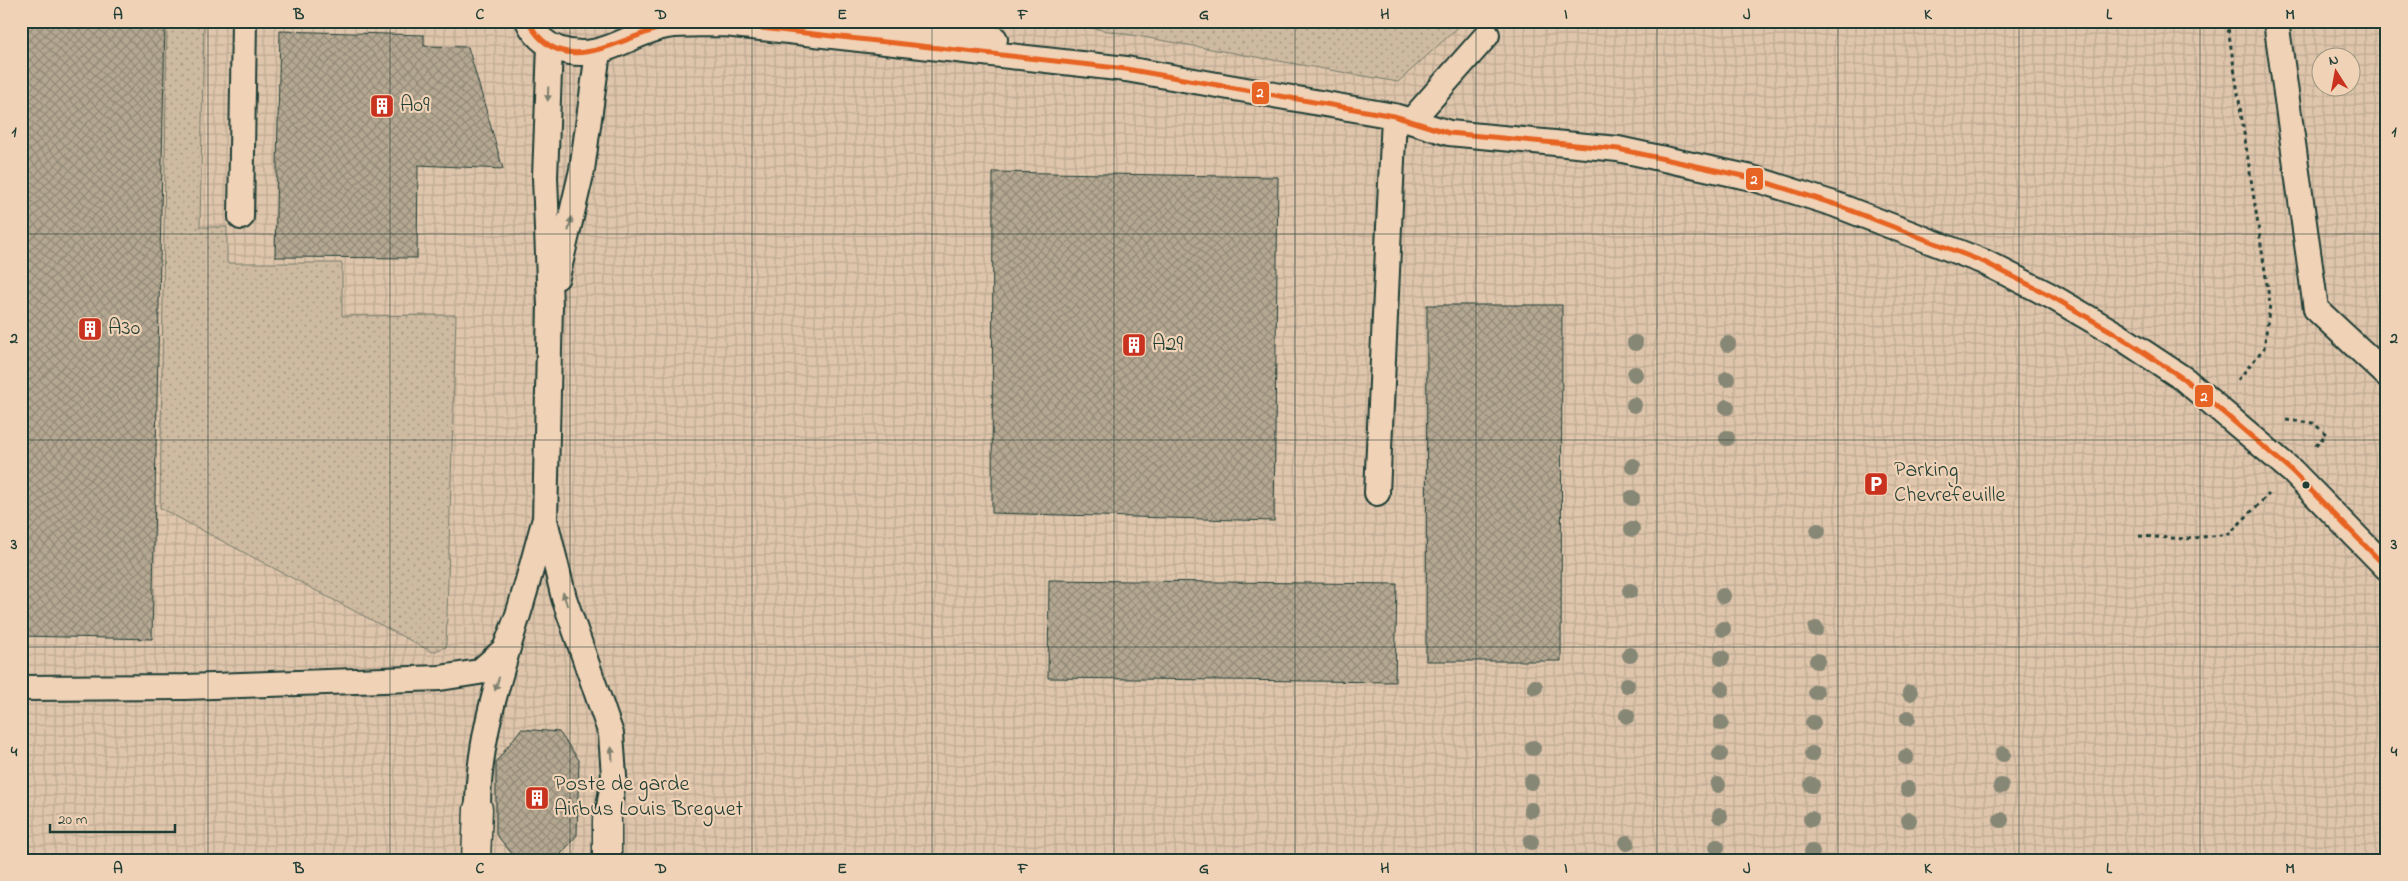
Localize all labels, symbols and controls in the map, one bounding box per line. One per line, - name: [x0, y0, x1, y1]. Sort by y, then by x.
- text: A: [113, 3, 123, 27]
- text: B: [293, 3, 305, 27]
- text: C: [476, 3, 485, 27]
- text: D: [654, 3, 667, 27]
- text: E: [837, 3, 847, 27]
- text: F: [1017, 3, 1029, 27]
- text: G: [1199, 3, 1209, 27]
- text: H: [1380, 3, 1390, 27]
- text: I: [1564, 3, 1568, 27]
- text: J: [1743, 3, 1751, 27]
- text: K: [1924, 3, 1933, 27]
- text: L: [2106, 3, 2113, 27]
- text: M: [2285, 3, 2295, 27]
- north arrow: [2310, 48, 2360, 98]
- text: N: [2327, 50, 2340, 72]
- line badge: 2: [1251, 81, 1270, 105]
- text: 2: [1256, 83, 1264, 104]
- one-way arrow: [544, 87, 552, 103]
- place label: A09: [400, 90, 430, 122]
- building icon: A09: [369, 93, 395, 119]
- text: 1: [11, 120, 17, 144]
- text: 1: [2391, 120, 2397, 144]
- line badge: 2: [1745, 167, 1764, 191]
- text: 2: [1750, 170, 1758, 191]
- one-way arrow: [566, 217, 574, 232]
- place label: A30: [108, 313, 140, 345]
- building icon: A30: [77, 316, 103, 342]
- text: 2: [9, 327, 18, 351]
- text: 2: [2389, 327, 2398, 351]
- place label: A29: [1152, 329, 1183, 361]
- building icon: A29: [1121, 332, 1147, 358]
- line badge: 2: [2194, 384, 2214, 408]
- text: 2: [2200, 387, 2208, 408]
- place label: Parking Chevrefeuille: [1894, 455, 2005, 512]
- parking icon: Parking Chevrefeuille: [1863, 471, 1889, 497]
- unlabelled marker: [2301, 480, 2311, 490]
- text: 3: [10, 533, 18, 557]
- text: 3: [2390, 533, 2398, 557]
- one-way arrow: [561, 592, 568, 607]
- one-way arrow: [492, 677, 500, 692]
- text: 4: [10, 740, 18, 764]
- text: 4: [2390, 740, 2398, 764]
- one-way arrow: [608, 746, 616, 762]
- place label: Poste de garde Airbus Louis Breguet: [554, 769, 744, 827]
- building icon: Poste de garde Airbus Louis Breguet: [524, 785, 550, 811]
- scale bar: [50, 801, 175, 833]
- text: 20 m: [58, 809, 88, 831]
- text: A: [113, 857, 123, 881]
- text: B: [293, 857, 305, 881]
- text: C: [476, 857, 485, 881]
- text: D: [654, 857, 667, 881]
- text: E: [837, 857, 847, 881]
- text: F: [1017, 857, 1029, 881]
- text: G: [1199, 857, 1209, 881]
- text: H: [1380, 857, 1390, 881]
- text: I: [1564, 857, 1568, 881]
- text: J: [1743, 857, 1751, 881]
- text: K: [1924, 857, 1933, 881]
- text: L: [2106, 857, 2113, 881]
- text: M: [2285, 857, 2295, 881]

